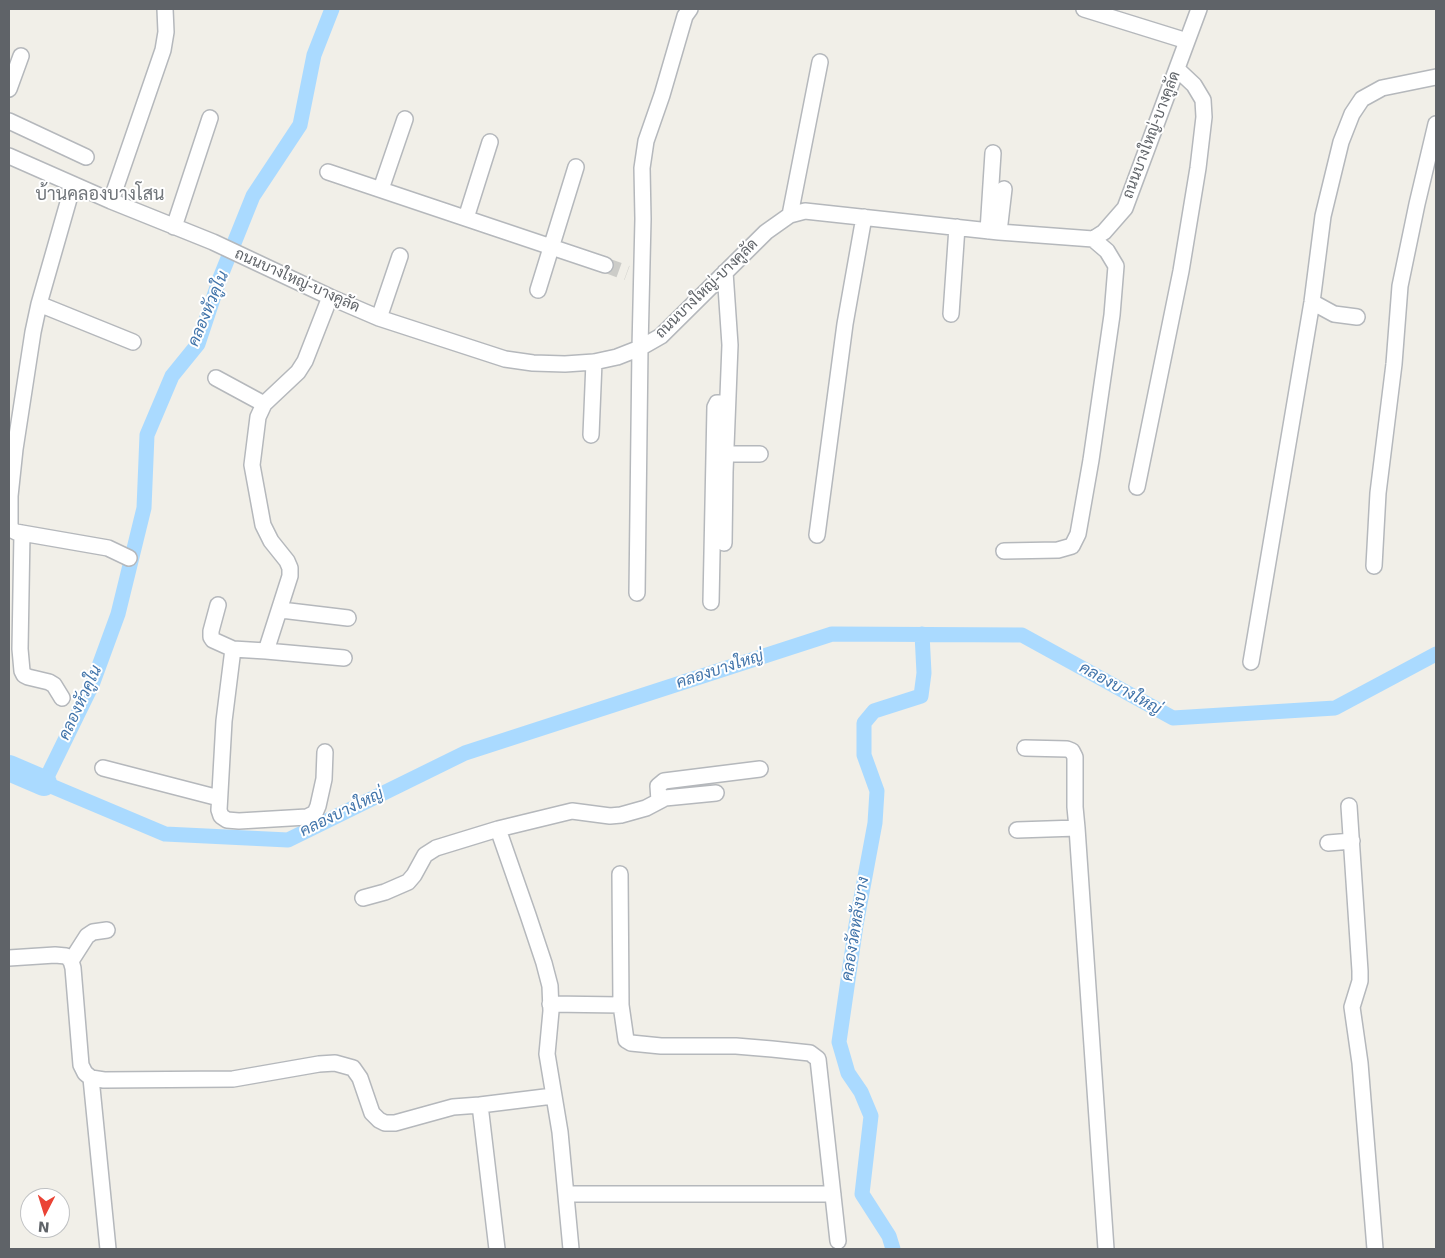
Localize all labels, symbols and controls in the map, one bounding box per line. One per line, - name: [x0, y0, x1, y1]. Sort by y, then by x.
- street label: ถนนบางใหญ่-บางคูลัด: [1119, 69, 1185, 201]
- district label: บ้านคลองบางโสน: [35, 184, 165, 206]
- street label: ถนนบางใหญ่-บางคูลัด: [652, 236, 762, 342]
- street label: ถนนบางใหญ่-บางคูลัด: [232, 245, 362, 317]
- water label: คลองหัวคูใน: [185, 268, 233, 350]
- water label: คลองบางใหญ่: [674, 647, 766, 693]
- water label: คลองบางใหญ่: [1076, 659, 1164, 719]
- water label: คลองหัวคูใน: [55, 663, 107, 743]
- water label: คลองบางใหญ่: [297, 785, 387, 841]
- water label: คลองวัดหลังบาง: [838, 875, 874, 983]
- north arrow: [20, 1188, 70, 1238]
- text: N: [37, 1218, 50, 1235]

